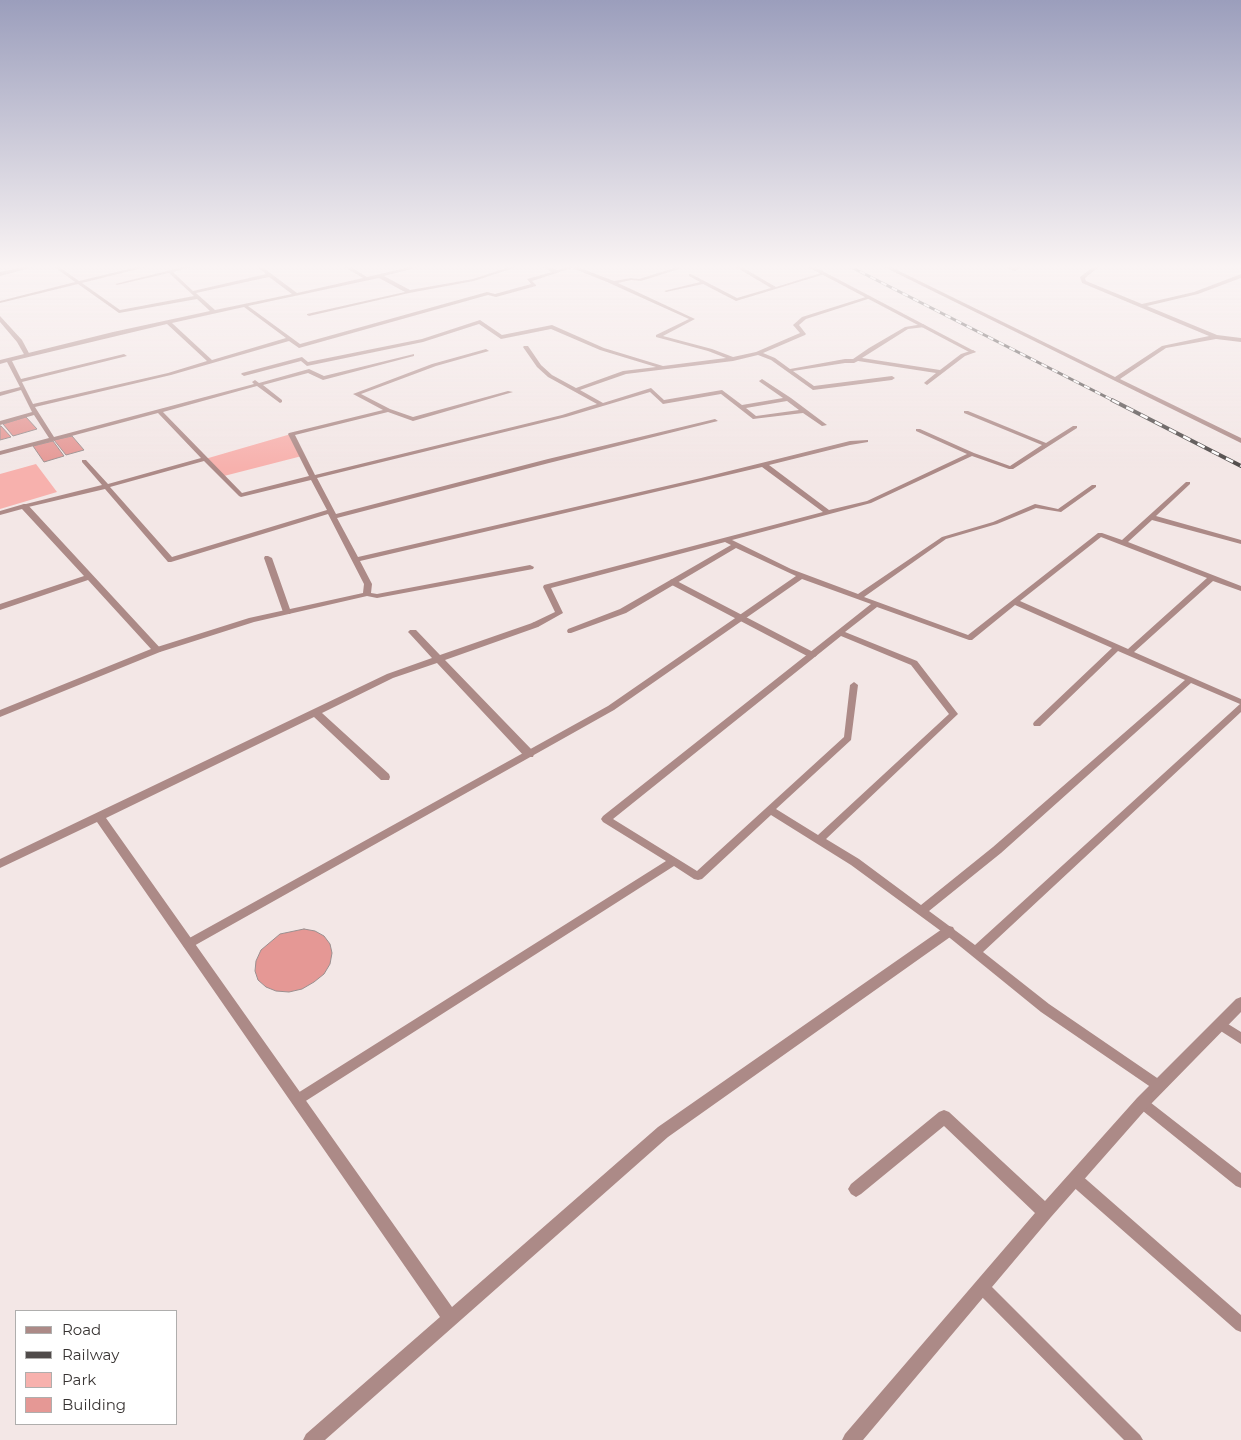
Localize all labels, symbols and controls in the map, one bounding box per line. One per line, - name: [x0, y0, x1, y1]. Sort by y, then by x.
- legend: [15, 1310, 178, 1425]
- text: Road: [62, 1320, 101, 1339]
- text: Railway: [62, 1345, 119, 1364]
- text: Park: [62, 1370, 96, 1389]
- text: Building: [62, 1395, 126, 1414]

